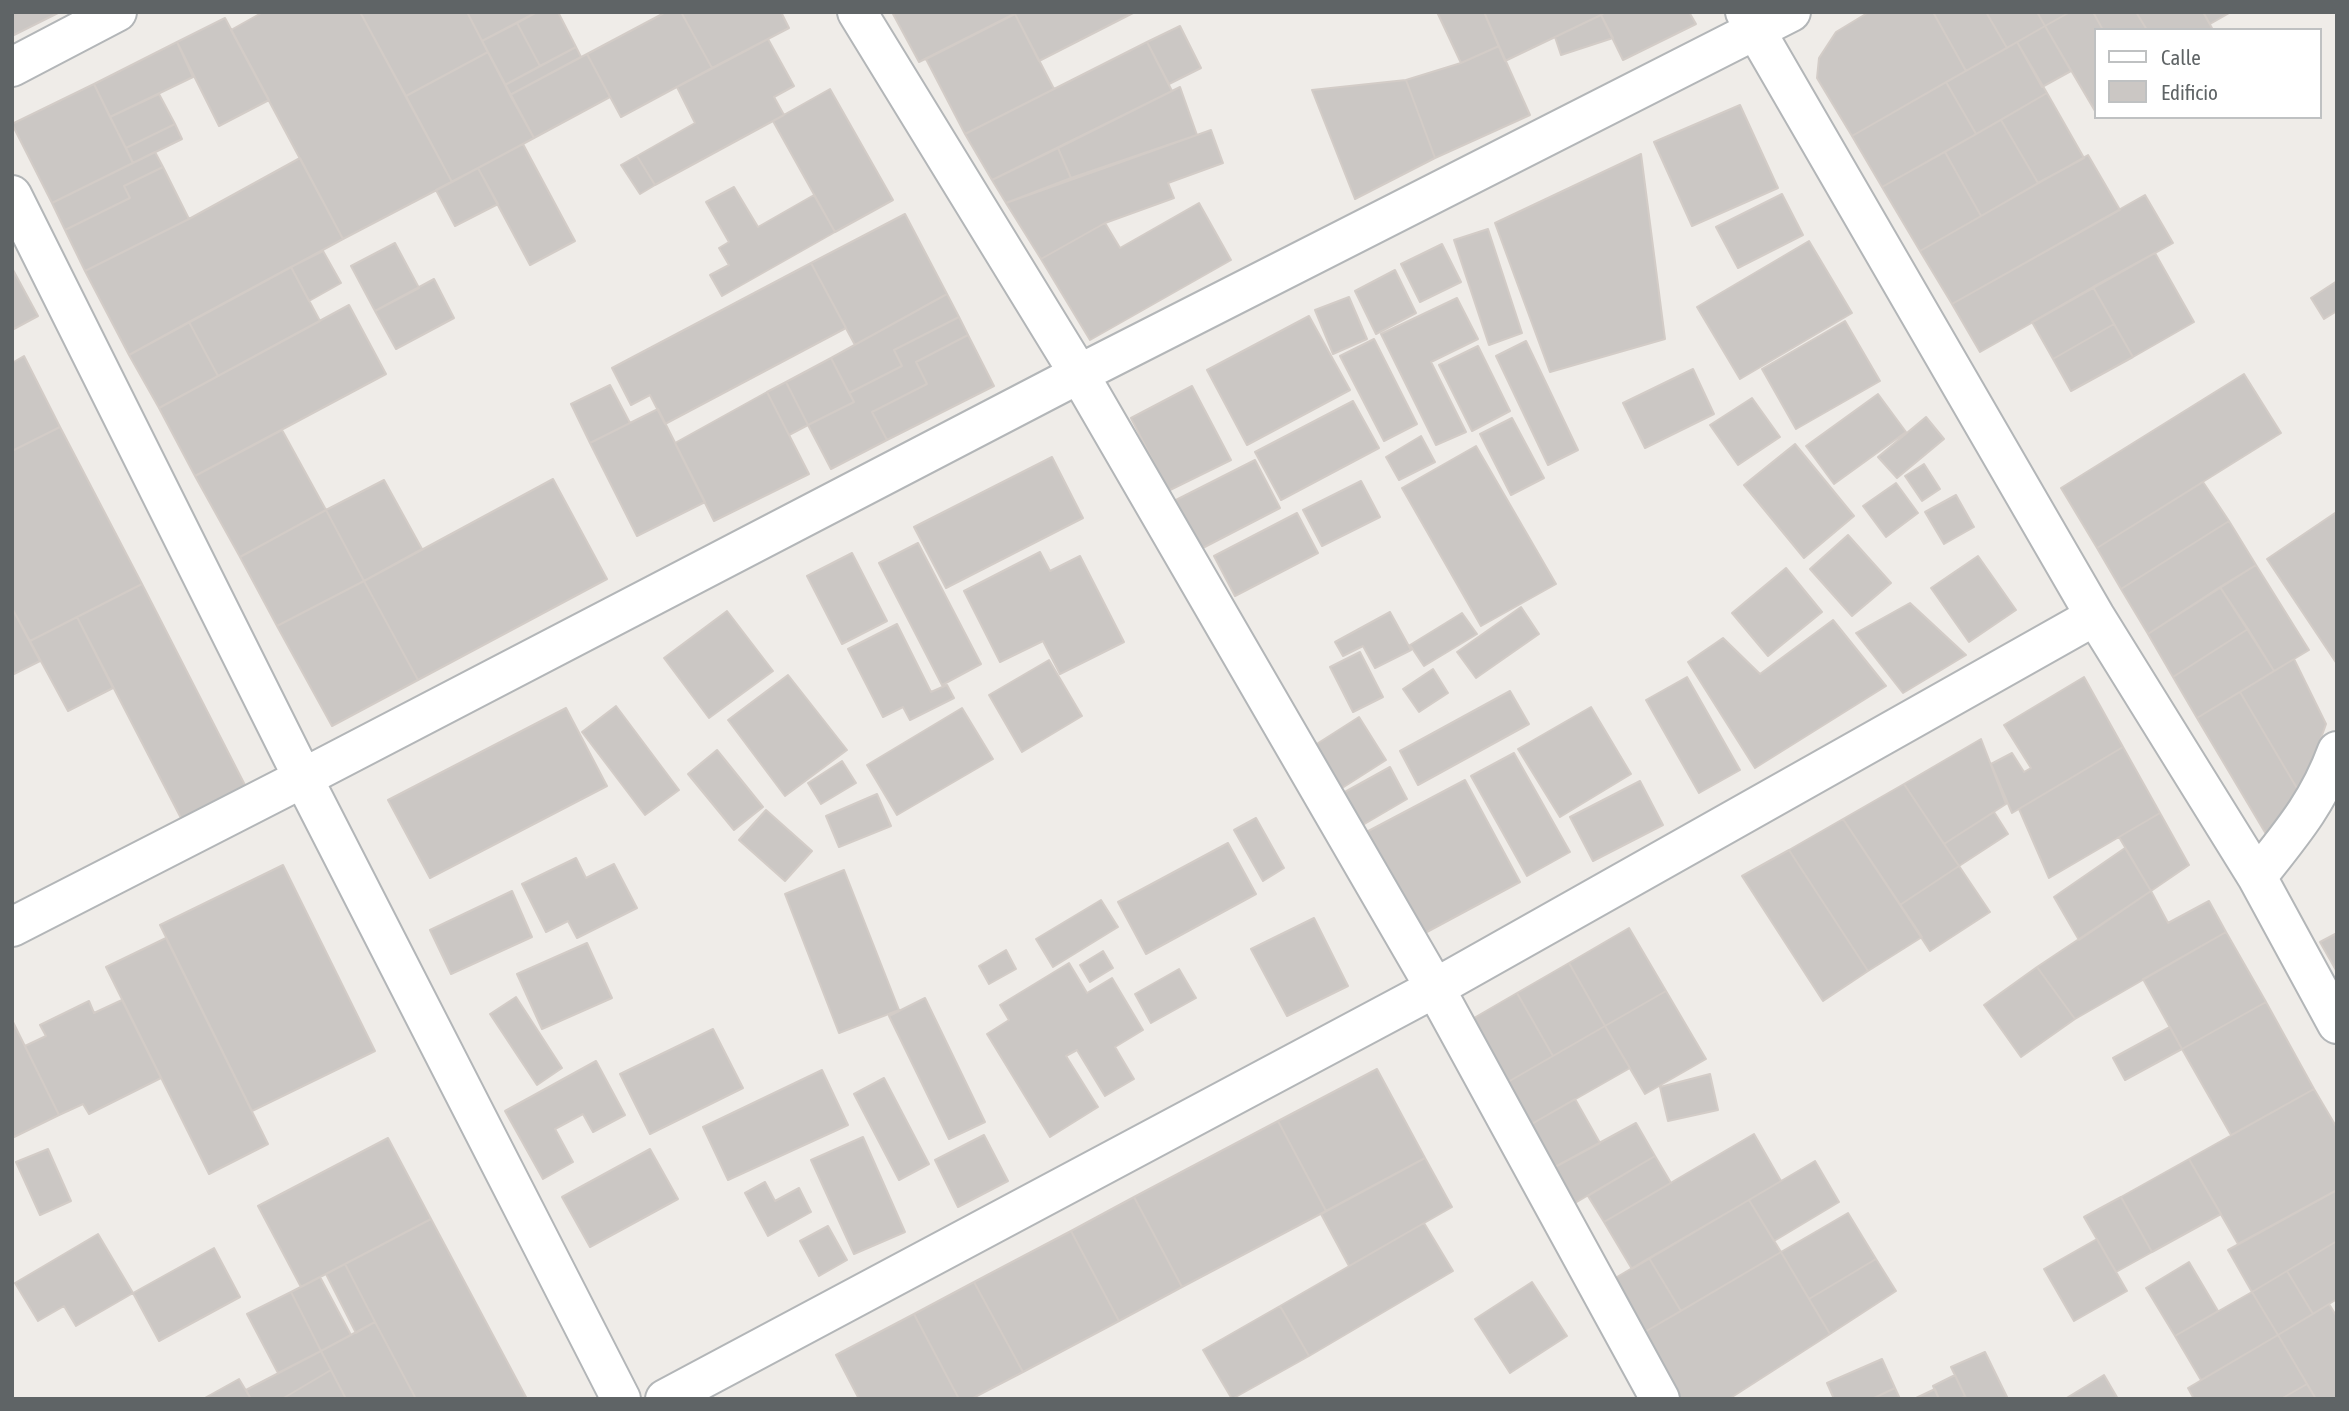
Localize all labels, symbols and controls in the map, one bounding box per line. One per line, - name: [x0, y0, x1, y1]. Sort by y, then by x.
- legend: [2094, 28, 2321, 119]
- text: Calle: [2161, 45, 2201, 69]
- text: Edificio: [2161, 80, 2218, 104]

